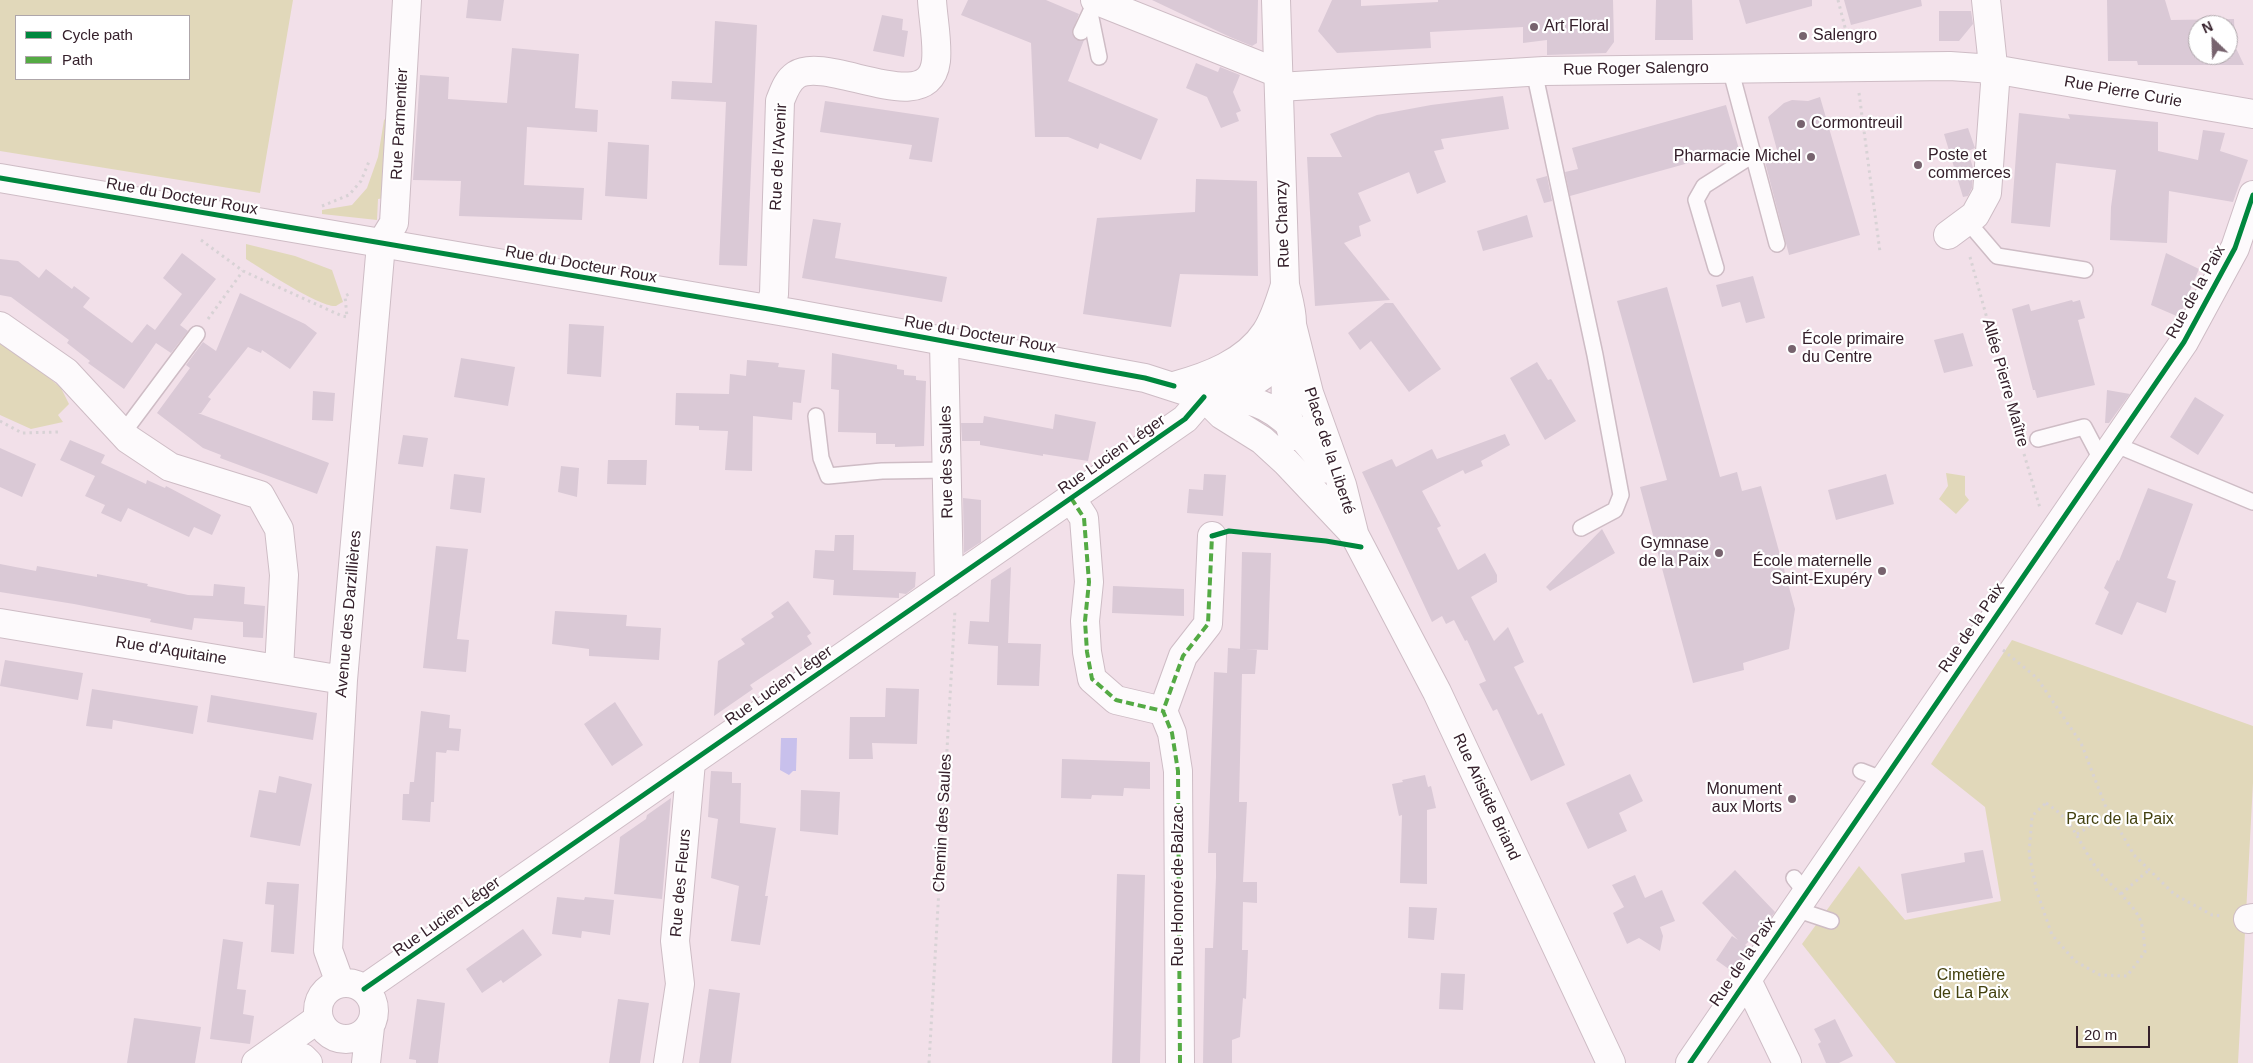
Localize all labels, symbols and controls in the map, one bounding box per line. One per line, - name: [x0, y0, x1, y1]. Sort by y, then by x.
- legend: [15, 15, 190, 80]
- north arrow: [2188, 15, 2238, 65]
- place label: Art Floral: [1544, 17, 1609, 37]
- text: N: [2199, 18, 2215, 37]
- marker: Art Floral: [1528, 21, 1540, 33]
- text: Cycle path: [62, 26, 133, 43]
- place label: Salengro: [1813, 26, 1877, 46]
- marker: Salengro: [1797, 30, 1809, 42]
- text: Path: [62, 51, 93, 68]
- street label: Rue Roger Salengro: [1563, 58, 1709, 80]
- street label: Rue Parmentier: [387, 68, 413, 180]
- street label: Rue Pierre Curie: [2063, 72, 2183, 112]
- street label: Rue de l'Avenir: [767, 103, 791, 211]
- place label: Cormontreuil: [1811, 114, 1903, 134]
- marker: Cormontreuil: [1795, 118, 1807, 130]
- place label: Poste et commerces: [1928, 146, 2011, 184]
- place label: Pharmacie Michel: [1674, 147, 1801, 167]
- marker: Pharmacie Michel: [1805, 151, 1817, 163]
- marker: Poste et commerces: [1912, 159, 1924, 171]
- street label: Rue du Docteur Roux: [105, 174, 259, 220]
- street label: Rue Chanzy: [1272, 180, 1294, 268]
- street label: Rue du Docteur Roux: [504, 242, 658, 288]
- street label: Rue de la Paix: [2162, 242, 2230, 342]
- street label: Rue du Docteur Roux: [903, 312, 1057, 358]
- street label: Allée Pierre Maître: [1978, 317, 2032, 449]
- place label: École primaire du Centre: [1802, 330, 1904, 368]
- marker: École primaire du Centre: [1786, 343, 1798, 355]
- street label: Place de la Liberté: [1299, 385, 1359, 517]
- street label: Rue des Saules: [936, 405, 958, 519]
- street label: Rue Lucien Léger: [1055, 411, 1169, 499]
- street label: Avenue des Darzillières: [332, 530, 366, 698]
- place label: Gymnase de la Paix: [1639, 534, 1709, 572]
- marker: Gymnase de la Paix: [1713, 547, 1725, 559]
- place label: École maternelle Saint-Exupéry: [1753, 552, 1872, 590]
- marker: École maternelle Saint-Exupéry: [1876, 565, 1888, 577]
- street label: Rue de la Paix: [1935, 579, 2009, 677]
- street label: Rue d'Aquitaine: [114, 633, 228, 669]
- street label: Rue Lucien Léger: [722, 642, 836, 730]
- street label: Rue Aristide Briand: [1448, 730, 1524, 864]
- street label: Chemin des Saules: [930, 753, 956, 893]
- place label: Monument aux Morts: [1706, 780, 1782, 818]
- marker: Monument aux Morts: [1786, 793, 1798, 805]
- street label: Rue Honoré de Balzac: [1169, 806, 1189, 966]
- park label: Parc de la Paix: [2066, 810, 2174, 830]
- street label: Rue des Fleurs: [667, 828, 695, 938]
- street label: Rue Lucien Léger: [390, 873, 504, 961]
- street label: Rue de la Paix: [1706, 913, 1780, 1011]
- park label: Cimetière de La Paix: [1933, 966, 2009, 1004]
- scale bar: [2078, 1016, 2152, 1048]
- text: 20 m: [2084, 1026, 2117, 1043]

